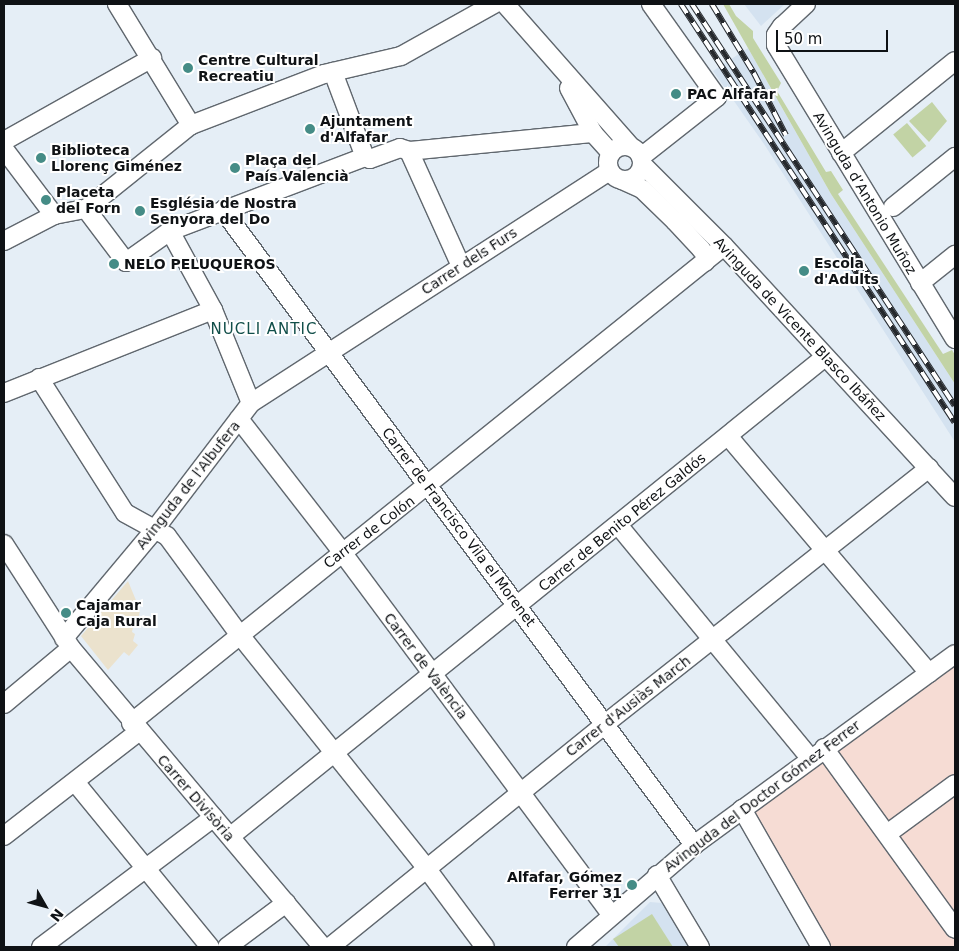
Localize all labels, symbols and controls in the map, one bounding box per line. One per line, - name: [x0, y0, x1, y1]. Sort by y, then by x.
- scale bar: [779, 20, 892, 52]
- text: 50 m: [784, 30, 822, 48]
- place label: Centre Cultural Recreatiu: [198, 52, 319, 84]
- marker: Centre Cultural Recreatiu: [182, 62, 194, 74]
- place label: PAC Alfafar: [687, 86, 776, 102]
- marker: PAC Alfafar: [669, 87, 683, 101]
- street label: Avinguda d’Antonio Muñoz: [810, 109, 920, 277]
- place label: Ajuntament d'Alfafar: [320, 113, 412, 146]
- marker: Ajuntament d'Alfafar: [304, 123, 316, 135]
- place label: Biblioteca Llorenç Giménez: [51, 142, 182, 174]
- marker: Biblioteca Llorenç Giménez: [35, 152, 47, 164]
- place label: Plaça del País Valencià: [245, 152, 349, 184]
- marker: Plaça del País Valencià: [229, 162, 241, 174]
- place label: Placeta del Forn: [56, 184, 121, 216]
- marker: Placeta del Forn: [40, 194, 52, 206]
- place label: Església de Nostra Senyora del Do: [150, 195, 297, 228]
- marker: Església de Nostra Senyora del Do: [134, 205, 146, 217]
- street label: Carrer dels Furs: [418, 224, 520, 298]
- street label: Avinguda de Vicente Blasco Ibáñez: [710, 234, 890, 424]
- place label: Escola d'Adults: [814, 255, 879, 288]
- place label: NELO PELUQUEROS: [124, 256, 276, 272]
- marker: NELO PELUQUEROS: [108, 258, 120, 270]
- marker: Escola d'Adults: [798, 265, 810, 277]
- district label: NUCLI ANTIC: [209, 321, 319, 339]
- street label: Avinguda de l'Albufera: [133, 417, 243, 553]
- street label: Carrer de Francisco Vila el Morenet: [379, 424, 539, 630]
- street label: Carrer de Benito Pérez Galdós: [535, 449, 709, 595]
- street label: Carrer de Colón: [320, 492, 418, 572]
- place label: Cajamar Caja Rural: [76, 597, 157, 630]
- marker: Cajamar Caja Rural: [60, 607, 72, 619]
- street label: Carrer de València: [381, 610, 471, 722]
- street label: Carrer d'Ausiàs March: [562, 652, 694, 760]
- street label: Avinguda del Doctor Gómez Ferrer: [661, 717, 863, 875]
- street label: Carrer Divisòria: [154, 751, 238, 845]
- place label: Alfafar, Gómez Ferrer 31: [507, 869, 622, 902]
- marker: Alfafar, Gómez Ferrer 31: [626, 879, 638, 891]
- north arrow: [20, 881, 70, 931]
- text: N: [47, 906, 67, 925]

